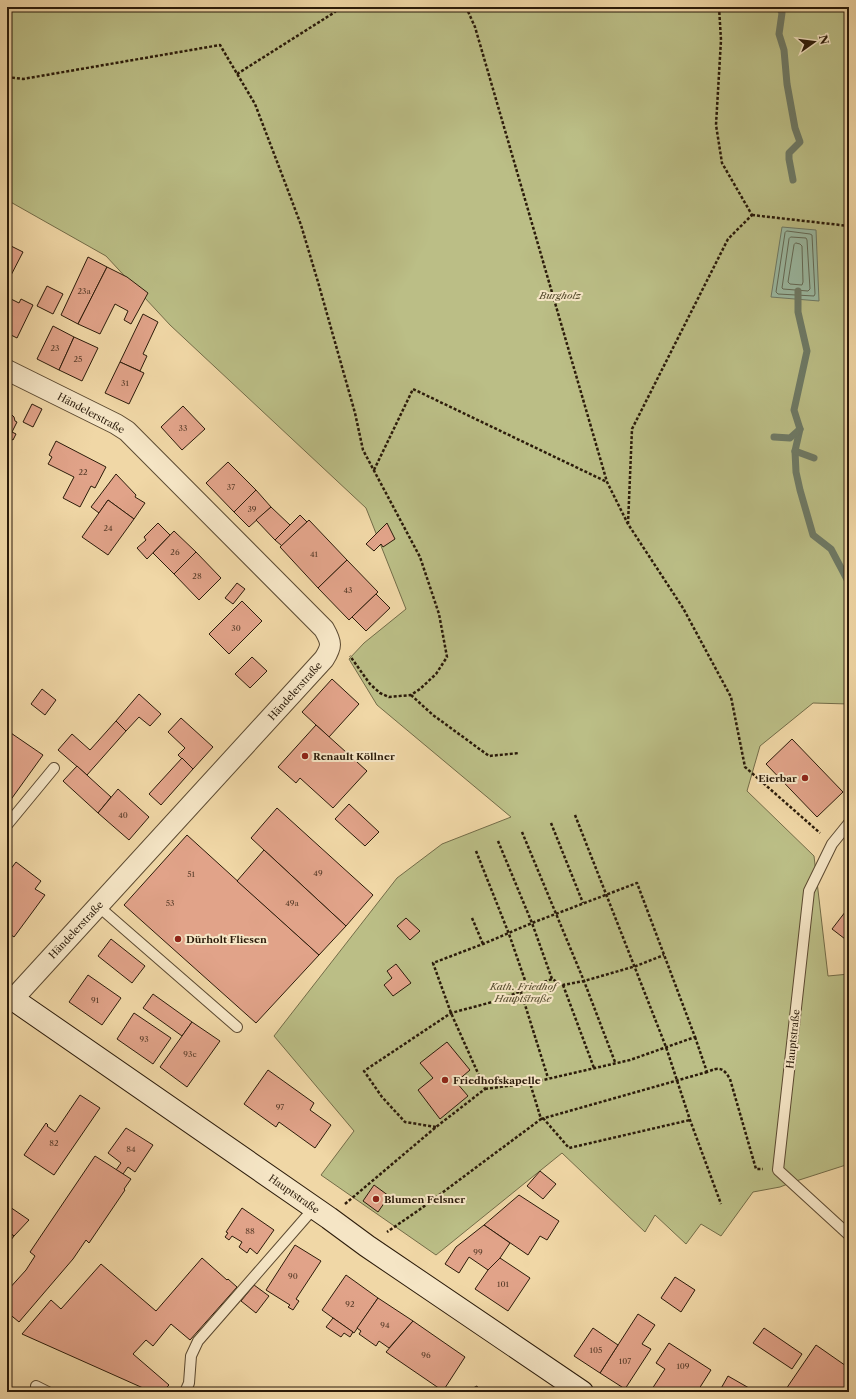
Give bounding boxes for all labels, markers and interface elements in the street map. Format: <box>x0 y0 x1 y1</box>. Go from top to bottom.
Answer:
north arrow <box>794 22 834 62</box>
text: N <box>816 33 832 46</box>
house number: 23a <box>77 286 91 296</box>
park label: Burgholz <box>538 289 581 302</box>
house number: 23 <box>50 343 60 353</box>
house number: 25 <box>74 354 82 364</box>
house number: 31 <box>121 378 130 388</box>
street label: Händelerstraße <box>55 390 127 436</box>
house number: 33 <box>179 423 187 433</box>
house number: 22 <box>78 467 88 477</box>
house number: 37 <box>227 482 235 492</box>
house number: 39 <box>247 504 257 514</box>
house number: 24 <box>103 523 113 533</box>
house number: 26 <box>170 547 180 557</box>
house number: 41 <box>310 549 319 559</box>
house number: 28 <box>192 571 202 581</box>
house number: 43 <box>343 585 353 595</box>
house number: 30 <box>231 623 241 633</box>
street label: Händelerstraße <box>265 659 325 723</box>
place label: Renault Köllner <box>313 750 395 763</box>
marker: Renault Köllner <box>300 751 310 761</box>
place label: Eierbar <box>758 772 797 785</box>
marker: Eierbar <box>800 773 810 783</box>
house number: 40 <box>118 810 128 820</box>
house number: 49 <box>313 868 323 878</box>
house number: 51 <box>187 869 195 879</box>
street label: Händelerstraße <box>46 898 106 962</box>
house number: 53 <box>166 898 174 908</box>
house number: 49a <box>285 898 300 908</box>
place label: Dürholt Fliesen <box>186 933 267 946</box>
marker: Dürholt Fliesen <box>173 934 183 944</box>
park label: Kath. Friedhof Hauptstraße <box>489 980 560 1005</box>
house number: 91 <box>91 995 100 1005</box>
street label: Hauptstraße <box>783 1008 803 1069</box>
house number: 93 <box>139 1034 149 1044</box>
house number: 93c <box>183 1049 197 1059</box>
place label: Friedhofskapelle <box>453 1074 541 1087</box>
marker: Friedhofskapelle <box>440 1075 450 1085</box>
house number: 97 <box>276 1102 284 1112</box>
house number: 82 <box>49 1138 59 1148</box>
house number: 84 <box>126 1144 136 1154</box>
street label: Hauptstraße <box>266 1172 322 1217</box>
place label: Blumen Felsner <box>384 1193 465 1206</box>
marker: Blumen Felsner <box>371 1194 381 1204</box>
house number: 88 <box>245 1226 255 1236</box>
house number: 99 <box>473 1247 483 1257</box>
house number: 90 <box>288 1271 298 1281</box>
house number: 101 <box>497 1279 510 1289</box>
house number: 92 <box>345 1299 355 1309</box>
house number: 94 <box>380 1320 390 1330</box>
house number: 105 <box>590 1345 602 1355</box>
house number: 96 <box>421 1350 431 1360</box>
house number: 107 <box>619 1356 631 1366</box>
house number: 109 <box>676 1361 690 1371</box>

